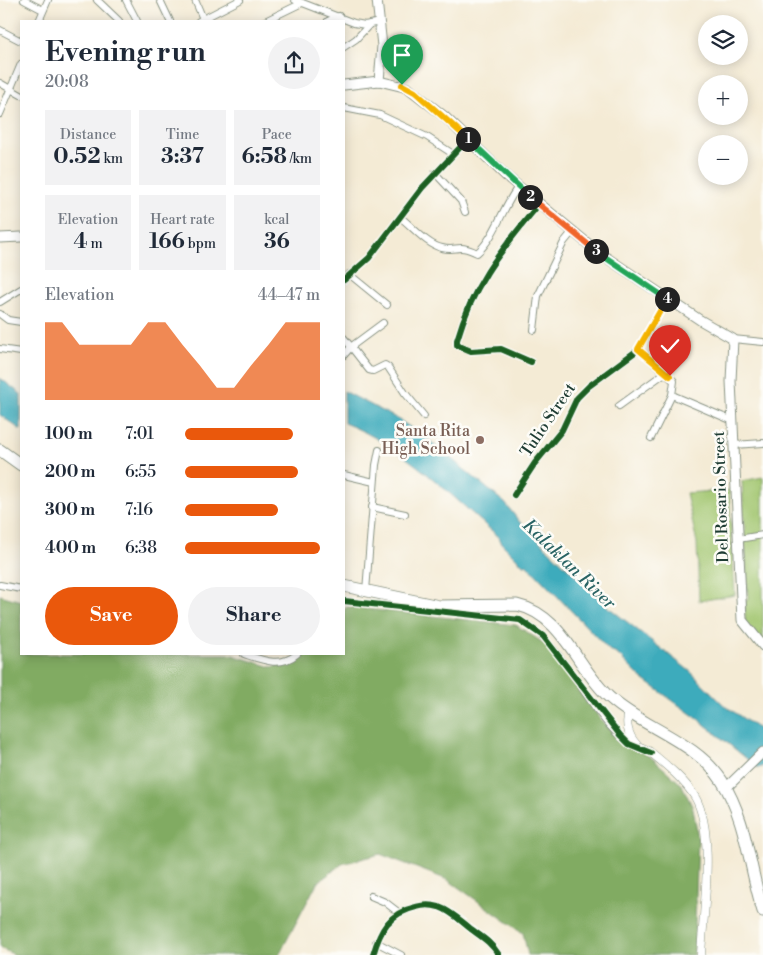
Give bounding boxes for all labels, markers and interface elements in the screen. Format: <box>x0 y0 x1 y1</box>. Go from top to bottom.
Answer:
map controls <box>698 15 748 185</box>
button: layers <box>698 15 748 65</box>
pin <box>381 34 423 85</box>
text: Evening run <box>45 35 206 70</box>
button: share <box>268 37 320 89</box>
icon: arrive <box>388 41 416 69</box>
text: 20:08 <box>45 72 89 92</box>
button: + <box>698 75 748 125</box>
text: Distance <box>60 126 116 144</box>
text: Time <box>166 126 199 144</box>
text: Pace <box>262 126 292 144</box>
pin: 1 <box>456 126 480 152</box>
text: 1 <box>465 130 472 148</box>
button: − <box>698 135 748 185</box>
text: 0.52 <box>53 144 101 170</box>
text: 3:37 <box>161 144 204 170</box>
text: 6:58 <box>242 144 287 170</box>
text: km <box>101 150 123 168</box>
text: /km <box>287 150 312 168</box>
pin: 2 <box>518 184 542 210</box>
text: 2 <box>526 188 535 206</box>
text: Elevation <box>58 211 118 229</box>
text: Heart rate <box>150 211 215 229</box>
text: kcal <box>264 211 290 229</box>
text: 4 <box>74 229 88 255</box>
text: 166 <box>149 229 185 255</box>
text: 36 <box>264 229 290 255</box>
text: m <box>88 235 103 253</box>
text: bpm <box>185 235 216 253</box>
pin: 3 <box>584 238 608 264</box>
text: 3 <box>592 242 601 260</box>
text: Elevation <box>45 285 114 305</box>
text: 44–47 m <box>258 285 320 305</box>
pin: 4 <box>654 286 680 312</box>
text: 4 <box>663 290 672 308</box>
pin <box>649 325 691 376</box>
icon: check <box>656 332 684 360</box>
street label: Tulio Street <box>516 379 580 461</box>
place label: Santa Rita High School <box>381 421 471 459</box>
text: 100 m <box>45 424 93 444</box>
text: 7:01 <box>125 424 154 444</box>
street label: Del Rosario Street <box>709 430 733 563</box>
marker: Santa Rita High School <box>474 434 486 446</box>
text: 200 m <box>45 462 95 482</box>
text: 6:55 <box>125 462 156 482</box>
text: 300 m <box>45 500 95 520</box>
text: 7:16 <box>125 500 153 520</box>
water label: Kalaklan River <box>517 514 621 615</box>
text: 400 m <box>45 538 96 558</box>
text: 6:38 <box>125 538 157 558</box>
button: Save <box>45 587 178 645</box>
button: Share <box>188 587 320 645</box>

